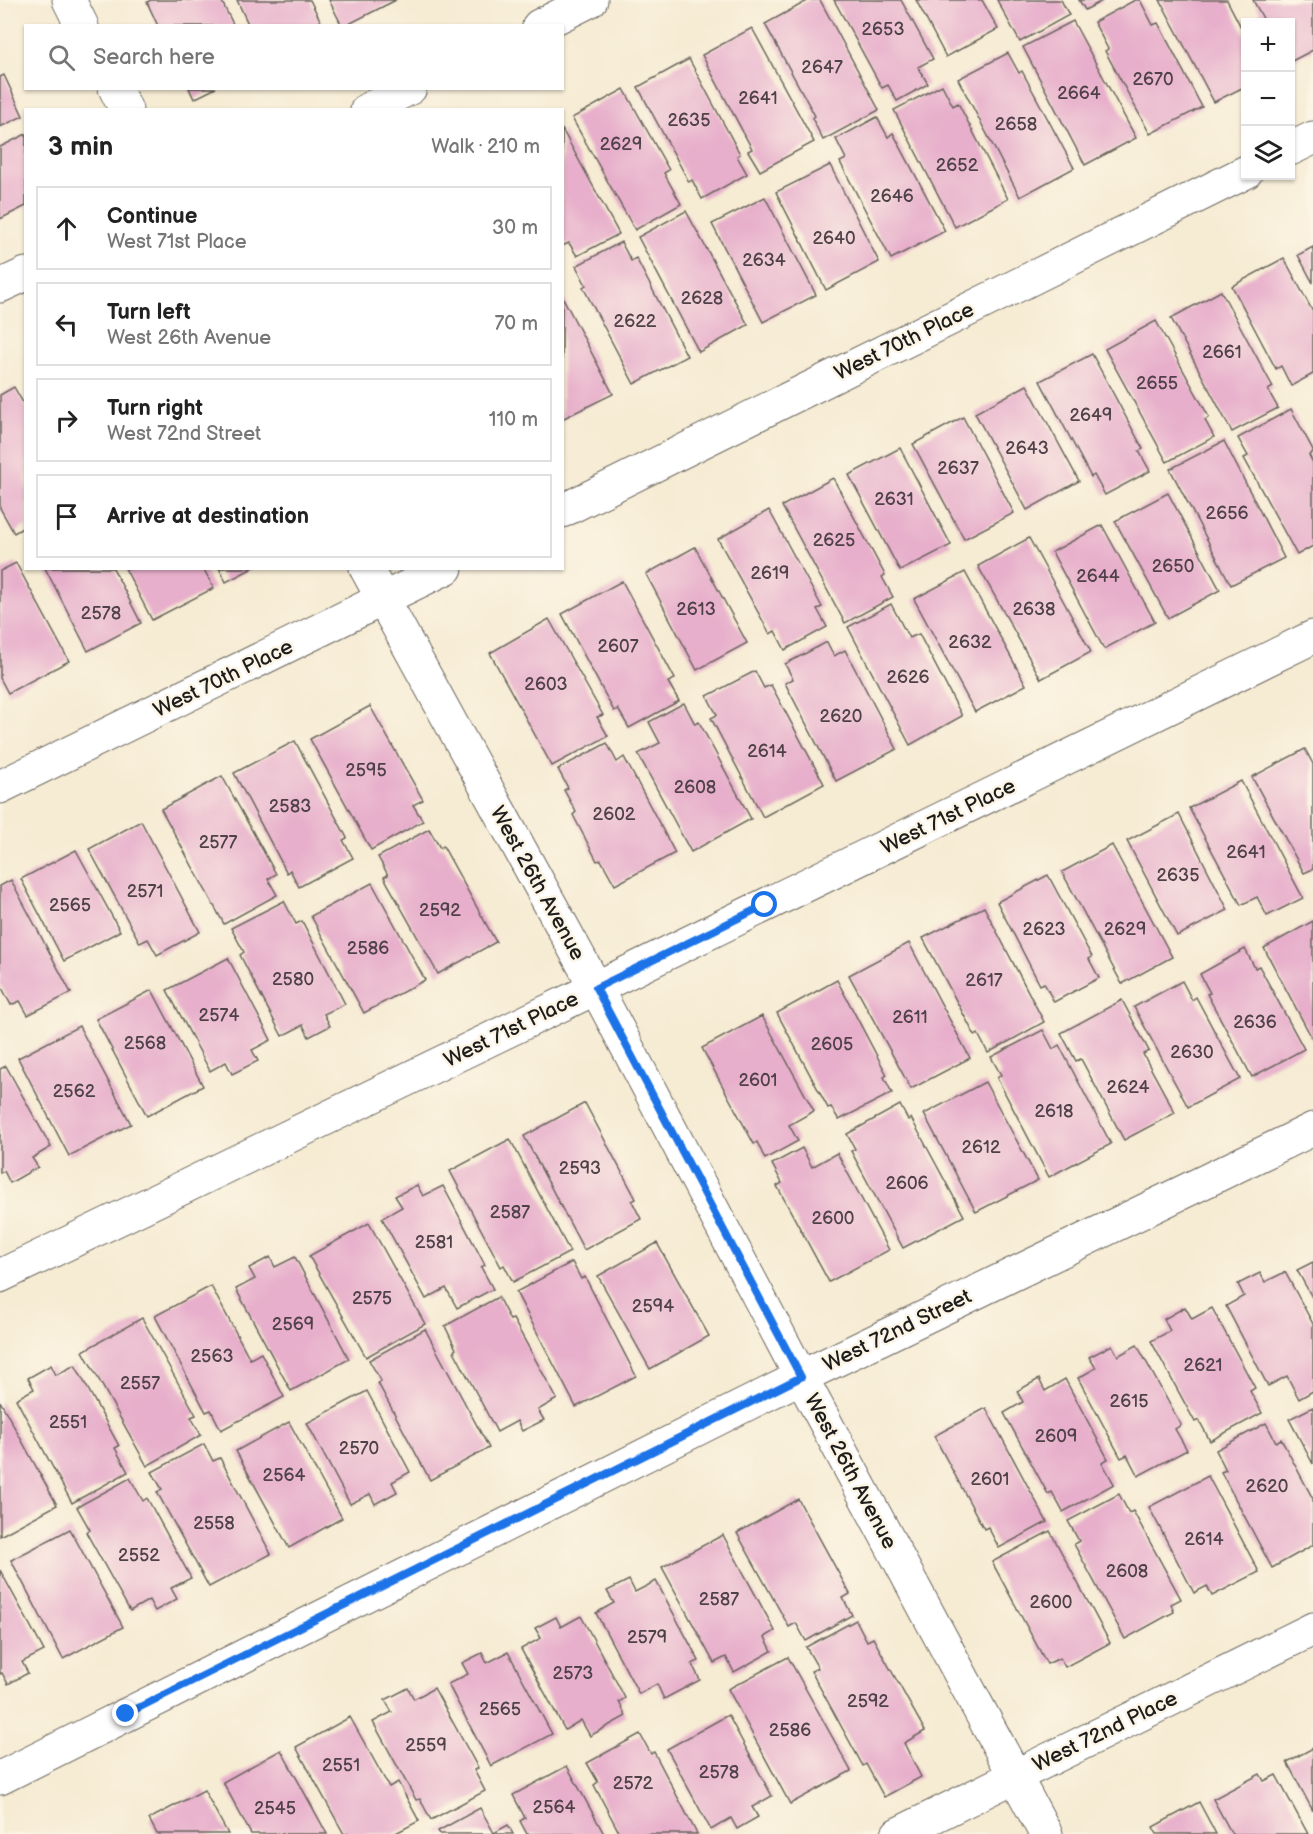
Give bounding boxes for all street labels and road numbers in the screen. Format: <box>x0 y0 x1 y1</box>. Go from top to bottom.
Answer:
street label: West 70th Place <box>830 297 978 386</box>
street label: West 70th Place <box>149 634 297 723</box>
street label: West 71st Place <box>877 773 1020 860</box>
street label: West 26th Avenue <box>485 802 590 965</box>
street label: West 71st Place <box>440 986 583 1073</box>
street label: West 72nd Street <box>819 1283 976 1377</box>
street label: West 26th Avenue <box>799 1389 902 1553</box>
street label: West 72nd Place <box>1029 1686 1182 1777</box>

